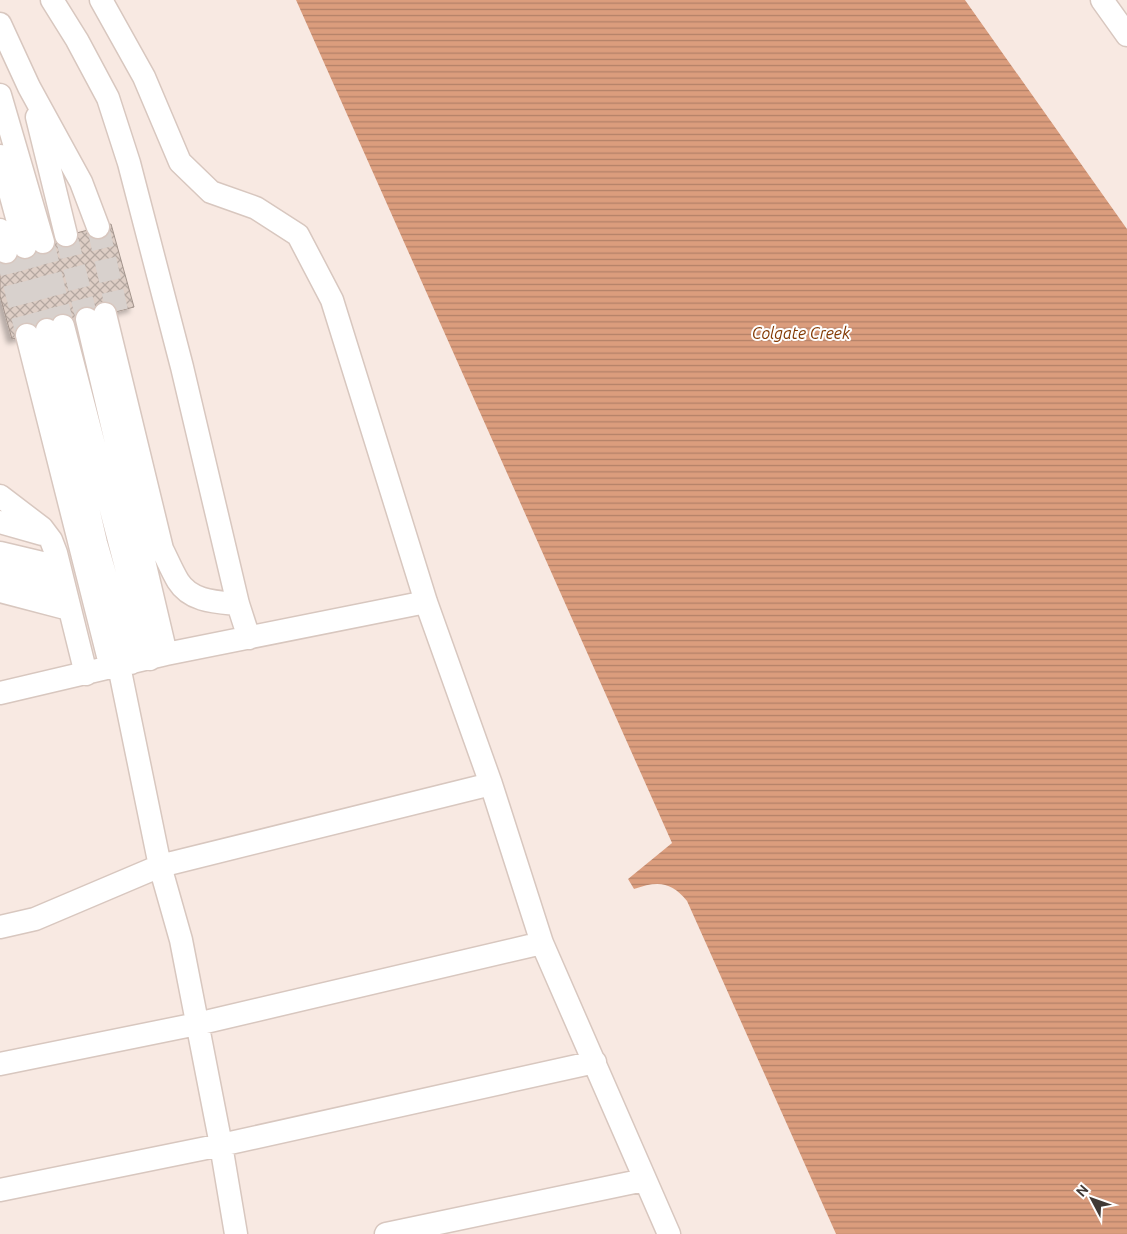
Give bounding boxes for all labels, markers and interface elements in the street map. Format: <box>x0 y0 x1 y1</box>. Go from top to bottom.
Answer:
water label: Colgate Creek <box>752 324 851 342</box>
north arrow <box>1067 1174 1117 1224</box>
text: N <box>1073 1181 1092 1200</box>

